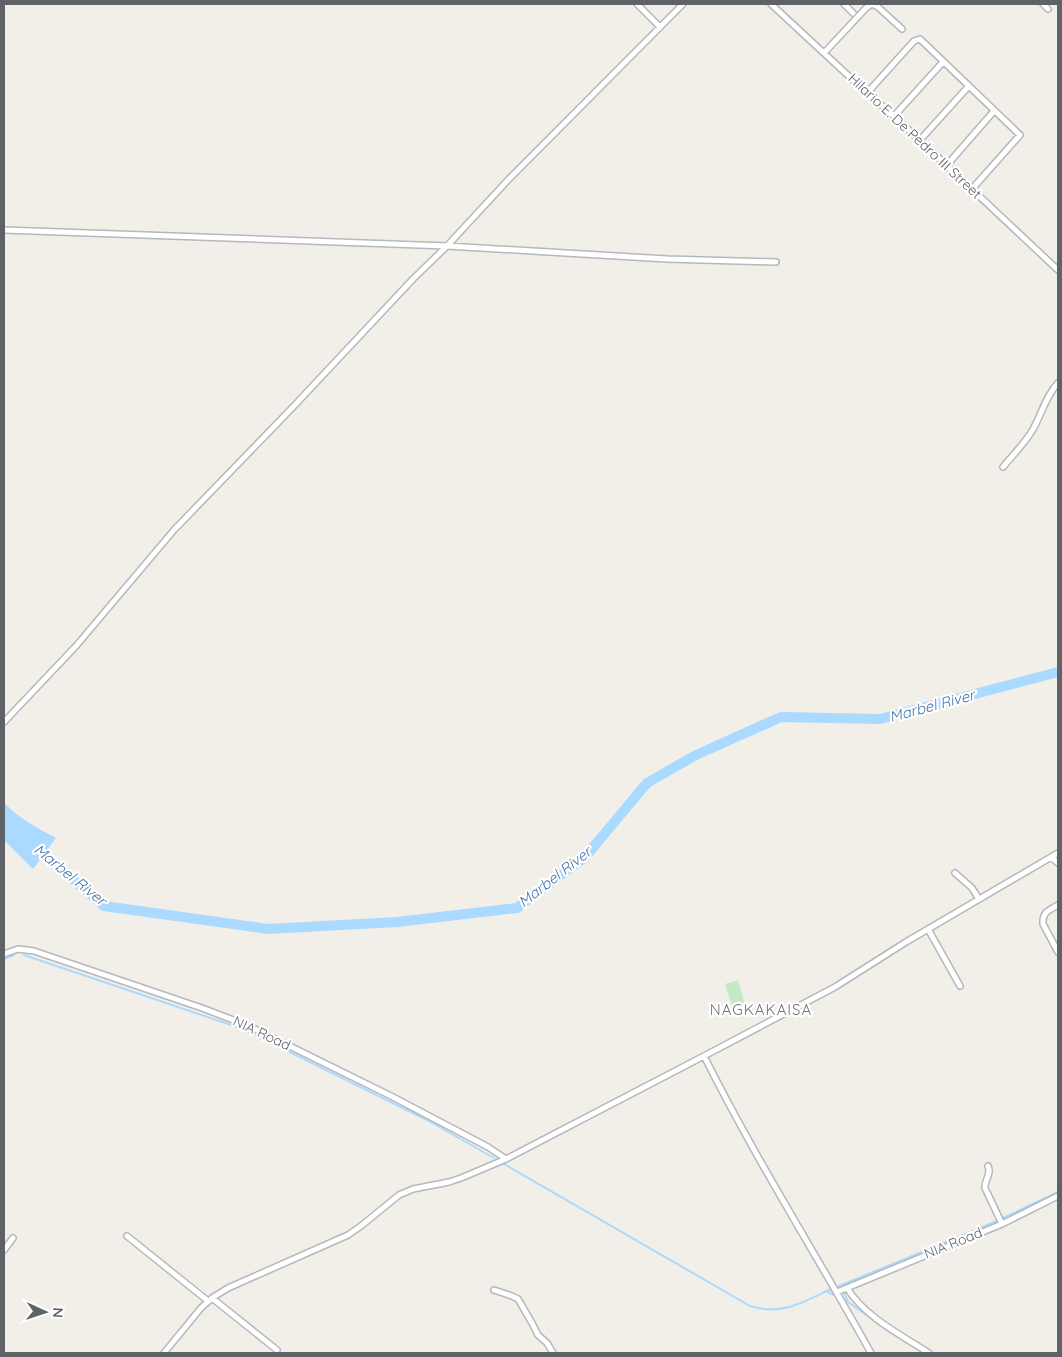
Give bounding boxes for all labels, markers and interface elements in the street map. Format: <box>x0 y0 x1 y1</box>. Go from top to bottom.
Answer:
street label: Hilario E. De Pedro III Street <box>844 69 986 203</box>
water label: Marbel River <box>887 684 979 726</box>
water label: Marbel River <box>30 840 112 911</box>
water label: Marbel River <box>514 841 597 911</box>
district label: NAGKAKAISA <box>710 1000 812 1019</box>
street label: NIA Road <box>230 1012 294 1054</box>
street label: NIA Road <box>921 1223 985 1263</box>
north arrow <box>20 1287 70 1337</box>
text: N <box>49 1307 67 1318</box>

